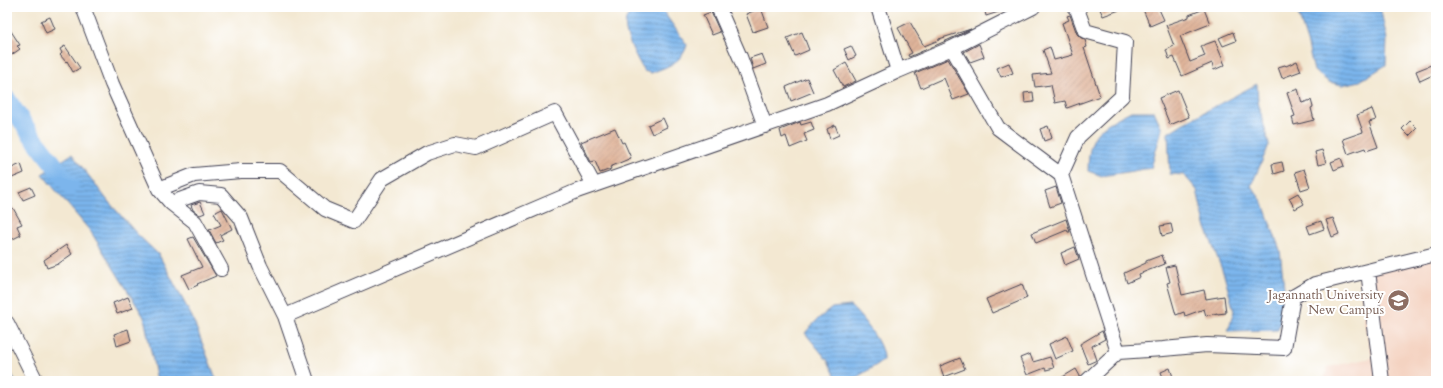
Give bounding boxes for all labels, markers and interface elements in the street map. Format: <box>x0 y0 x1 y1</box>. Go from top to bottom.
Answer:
place label: Jagannath University New Campus <box>1266 286 1384 319</box>
school or university icon: Jagannath University New Campus <box>1386 288 1412 314</box>

